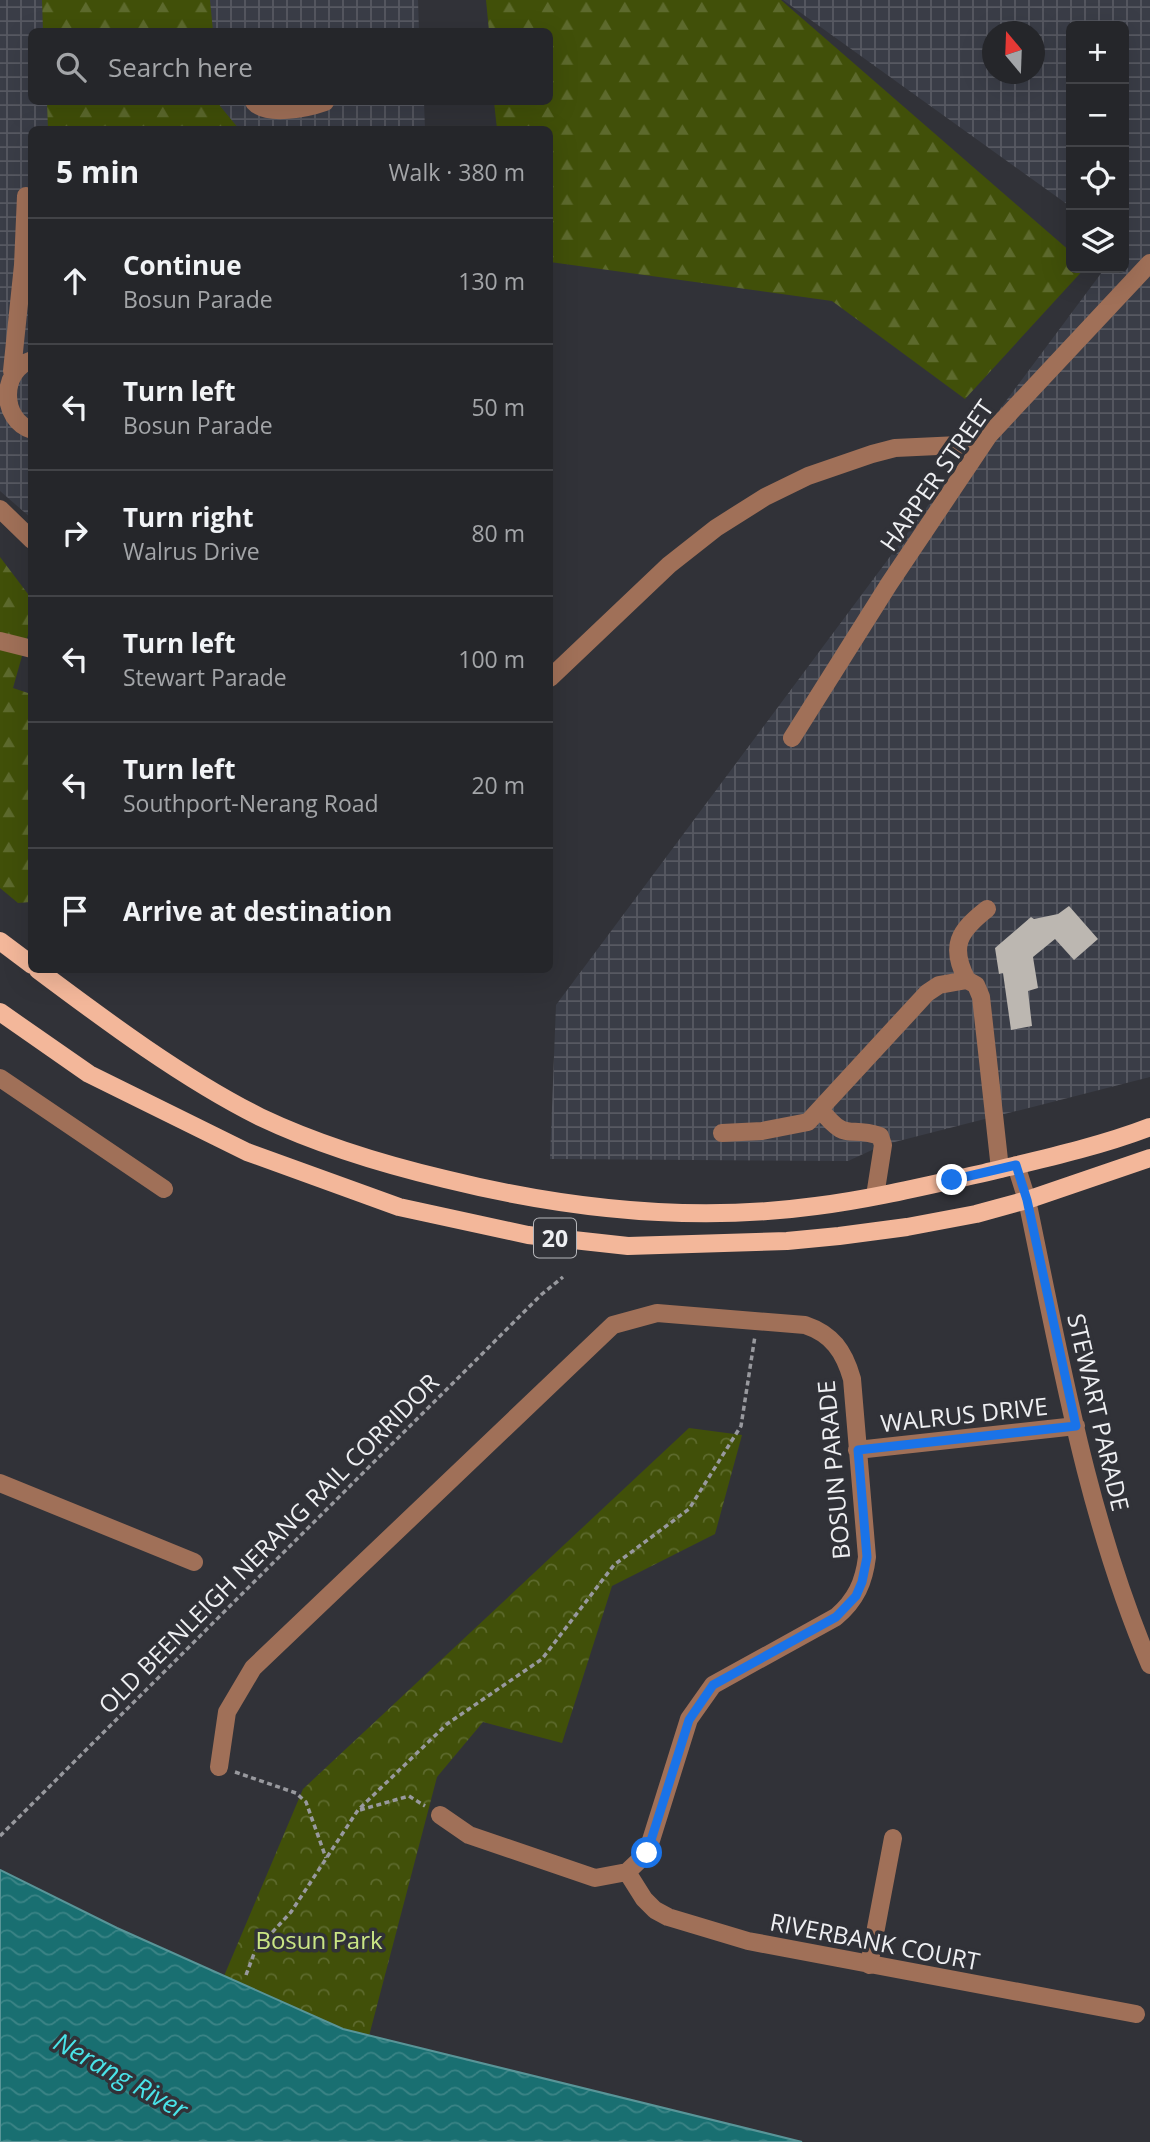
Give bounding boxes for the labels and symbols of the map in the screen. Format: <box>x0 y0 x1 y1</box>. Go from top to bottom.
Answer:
north arrow <box>982 21 1045 84</box>
street label: HARPER STREET <box>872 393 1000 557</box>
route end <box>936 1164 967 1195</box>
road number: 20 <box>534 1218 576 1258</box>
street label: STEWART PARADE <box>1060 1310 1138 1514</box>
street label: OLD BEENLEIGH NERANG RAIL CORRIDOR <box>91 1366 445 1720</box>
street label: BOSUN PARADE <box>809 1379 857 1561</box>
street label: WALRUS DRIVE <box>879 1389 1049 1439</box>
route start <box>631 1837 662 1868</box>
street label: RIVERBANK COURT <box>767 1904 983 1978</box>
park label: Bosun Park <box>255 1923 383 1956</box>
water label: Nerang River <box>48 2023 196 2127</box>

